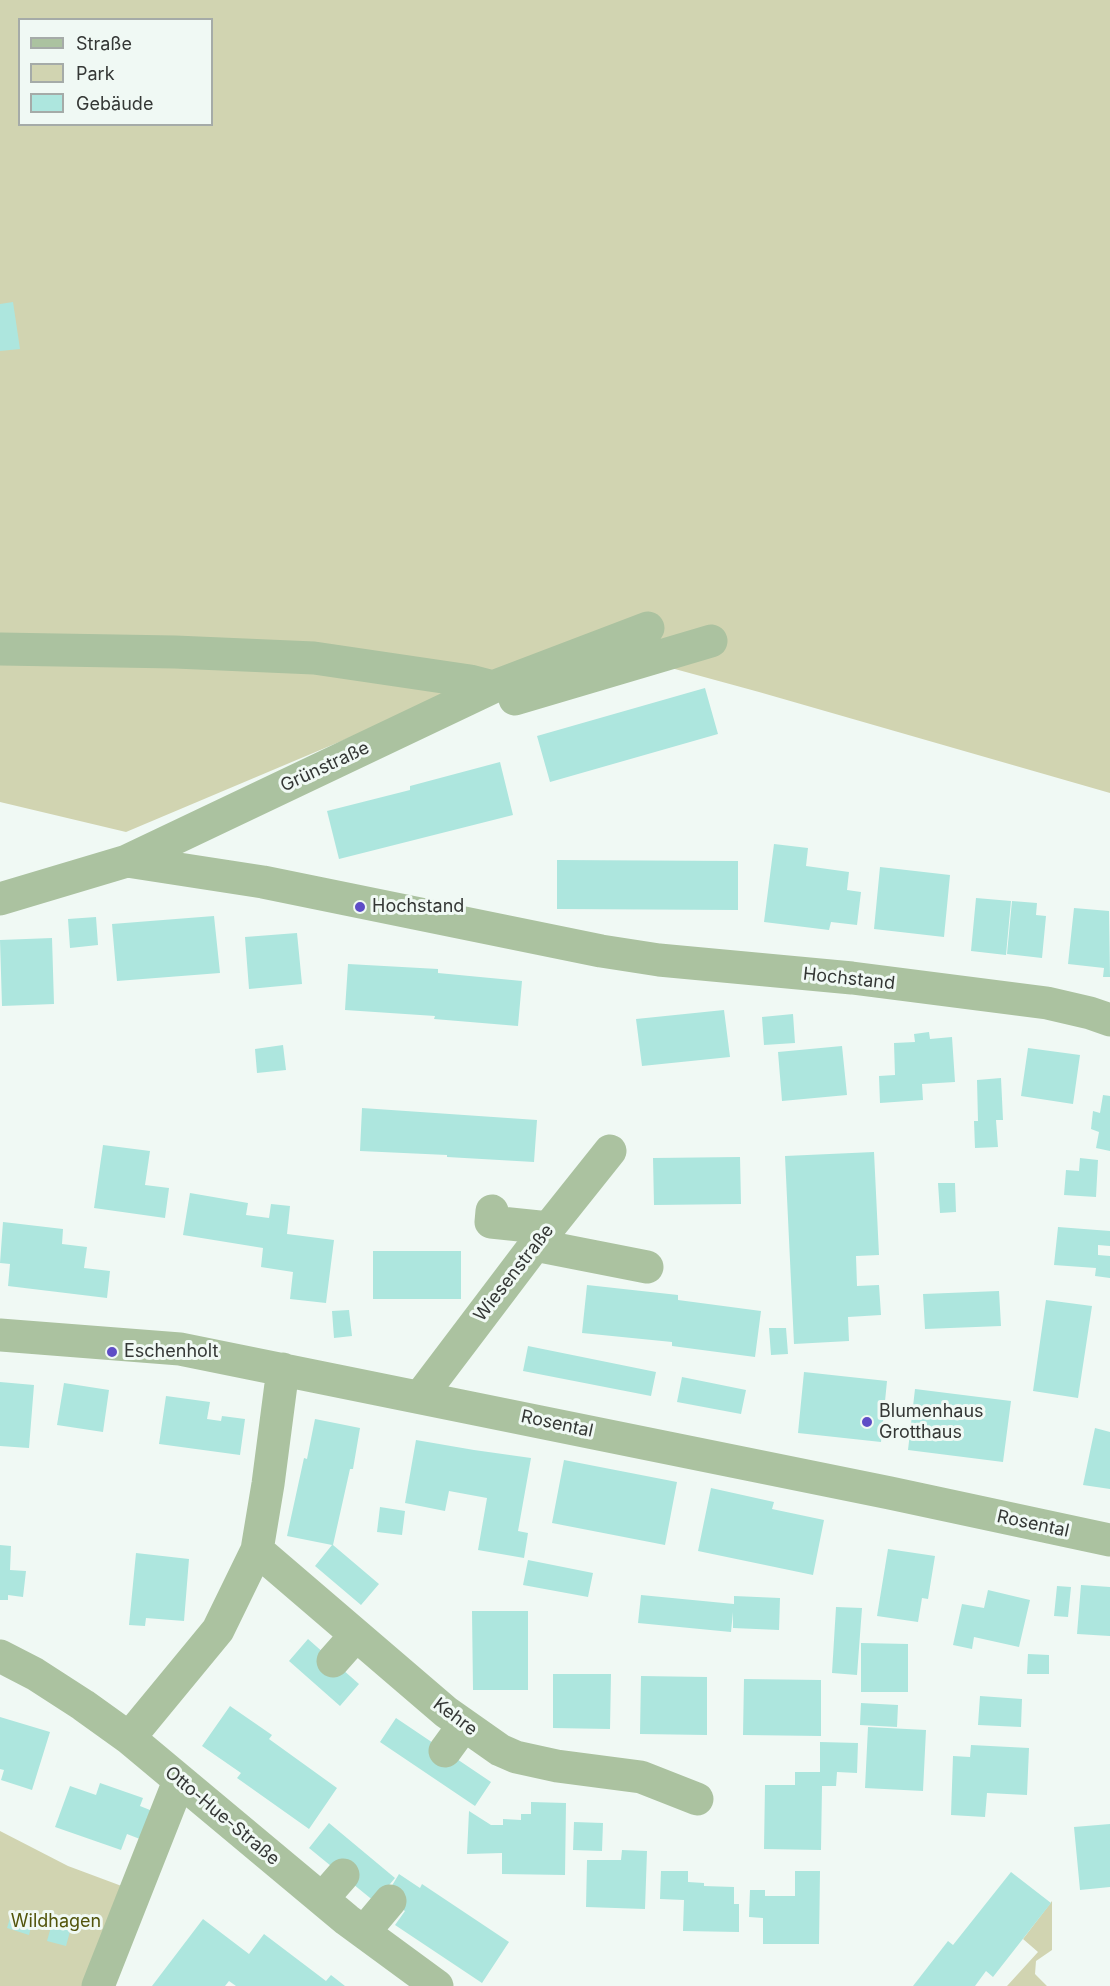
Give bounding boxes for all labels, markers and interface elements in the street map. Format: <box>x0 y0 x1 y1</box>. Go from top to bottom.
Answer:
legend <box>18 18 213 126</box>
text: Straße <box>76 33 132 54</box>
text: Park <box>76 63 115 84</box>
text: Gebäude <box>76 93 153 114</box>
street label: Grünstraße <box>277 737 373 797</box>
place label: Hochstand <box>372 896 464 918</box>
marker: Hochstand <box>353 900 367 914</box>
street label: Hochstand <box>802 963 896 995</box>
street label: Wiesenstraße <box>469 1220 559 1326</box>
place label: Eschenholt <box>124 1341 218 1363</box>
marker: Eschenholt <box>105 1345 119 1359</box>
place label: Blumenhaus Grotthaus <box>879 1401 984 1444</box>
street label: Rosental <box>519 1406 595 1442</box>
marker: Blumenhaus Grotthaus <box>860 1415 874 1429</box>
street label: Rosental <box>995 1506 1071 1542</box>
street label: Kehre <box>429 1693 481 1741</box>
street label: Otto-Hue-Straße <box>160 1762 284 1870</box>
park label: Wildhagen <box>11 1911 101 1933</box>

